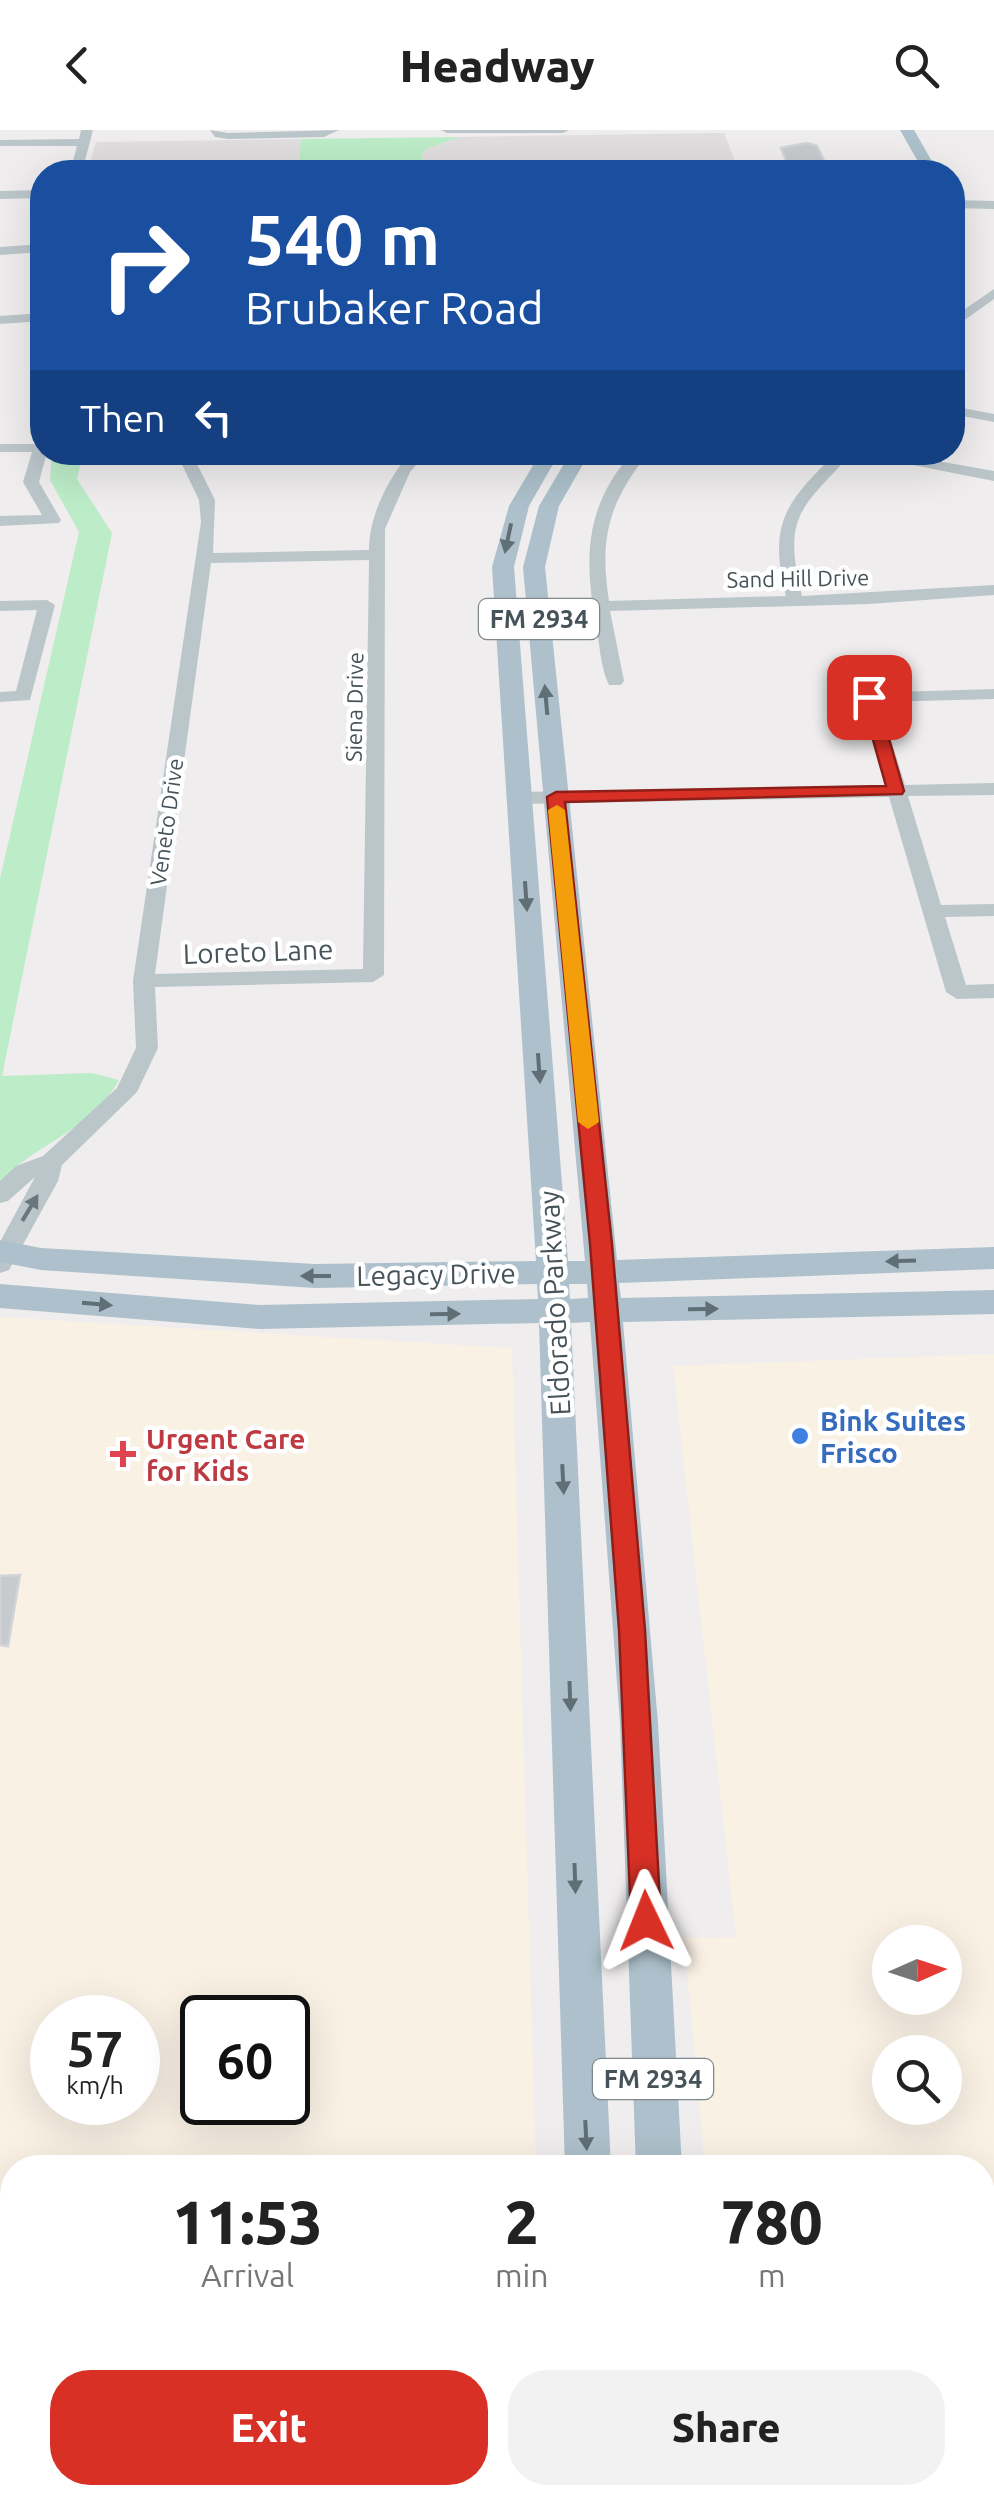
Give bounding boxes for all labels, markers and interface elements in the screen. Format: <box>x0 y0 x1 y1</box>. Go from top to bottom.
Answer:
icon: back <box>50 38 105 93</box>
icon: search <box>889 38 944 93</box>
text: Headway <box>399 40 595 91</box>
icon: right <box>80 200 210 330</box>
text: 540 m <box>245 200 440 278</box>
text: Brubaker Road <box>245 282 544 333</box>
icon: left <box>186 390 241 445</box>
text: Then <box>80 397 166 439</box>
one-way arrow <box>500 523 515 554</box>
street label: Sand Hill Drive <box>726 564 870 592</box>
road number: FM 2934 <box>479 599 599 639</box>
street label: Siena Drive <box>341 652 367 762</box>
pin <box>827 655 912 740</box>
icon: arrive <box>842 670 897 725</box>
one-way arrow <box>538 684 554 716</box>
street label: Veneto Drive <box>145 757 187 887</box>
one-way arrow <box>518 880 534 912</box>
street label: Loreto Lane <box>182 933 334 969</box>
one-way arrow <box>531 1053 547 1085</box>
street label: Eldorado Parkway <box>533 1190 575 1416</box>
one-way arrow <box>21 1194 38 1222</box>
one-way arrow <box>885 1253 917 1269</box>
street label: Legacy Drive <box>356 1257 516 1291</box>
one-way arrow <box>299 1268 331 1284</box>
one-way arrow <box>82 1297 114 1313</box>
one-way arrow <box>688 1301 720 1317</box>
one-way arrow <box>429 1306 461 1322</box>
place label: Bink Suites Frisco <box>820 1405 966 1468</box>
place label: Urgent Care for Kids <box>146 1423 305 1486</box>
marker: Bink Suites Frisco <box>789 1425 811 1447</box>
marker: Urgent Care for Kids <box>110 1441 136 1467</box>
one-way arrow <box>555 1464 571 1496</box>
one-way arrow <box>562 1681 578 1713</box>
one-way arrow <box>568 1862 584 1894</box>
position arrow <box>594 1869 698 1973</box>
north arrow <box>872 1925 962 2015</box>
map controls <box>872 1925 962 2125</box>
speed limit sign: 60 <box>180 1995 310 2125</box>
text: 57 <box>67 2020 123 2076</box>
button: search <box>872 2035 962 2125</box>
road number: FM 2934 <box>593 2059 713 2099</box>
text: km/h <box>66 2071 124 2099</box>
one-way arrow <box>578 2119 594 2151</box>
text: 11:53 <box>172 2188 323 2255</box>
text: 2 <box>505 2188 539 2255</box>
text: 780 <box>721 2188 823 2255</box>
text: Arrival <box>201 2257 294 2293</box>
text: min <box>495 2257 549 2293</box>
text: m <box>758 2257 786 2293</box>
button: Exit <box>50 2370 488 2485</box>
button: Share <box>508 2370 945 2485</box>

